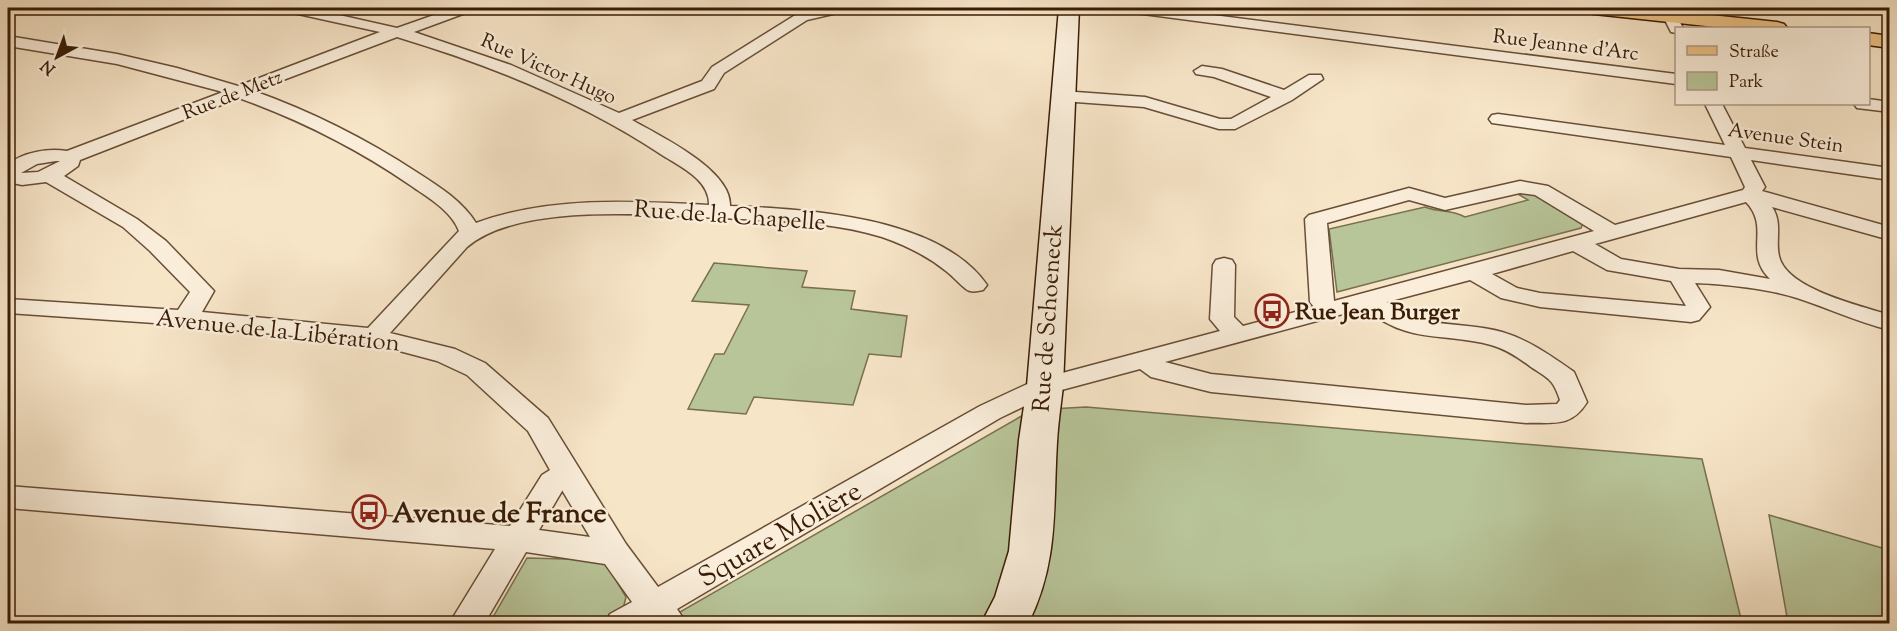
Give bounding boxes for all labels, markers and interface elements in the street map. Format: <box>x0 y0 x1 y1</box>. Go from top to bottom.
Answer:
street label: Rue Jeanne d'Arc <box>1491 23 1640 70</box>
north arrow <box>27 27 87 87</box>
street label: Rue Victor Hugo <box>475 27 621 113</box>
legend <box>1675 27 1870 105</box>
text: Straße <box>1729 40 1779 66</box>
text: N <box>36 53 61 79</box>
street label: Rue de Metz <box>179 64 287 129</box>
text: Park <box>1729 70 1764 96</box>
street label: Avenue Stein <box>1726 117 1846 162</box>
street label: Rue de la Chapelle <box>633 193 827 241</box>
street label: Rue de Schoeneck <box>1025 223 1073 413</box>
bus stop icon: Rue Jean Burger <box>1254 293 1290 329</box>
place label: Rue Jean Burger <box>1295 296 1461 330</box>
street label: Avenue de la Libération <box>154 302 401 362</box>
street label: Square Molière <box>691 473 870 599</box>
bus stop icon: Avenue de France <box>351 494 387 530</box>
place label: Avenue de France <box>392 495 607 535</box>

